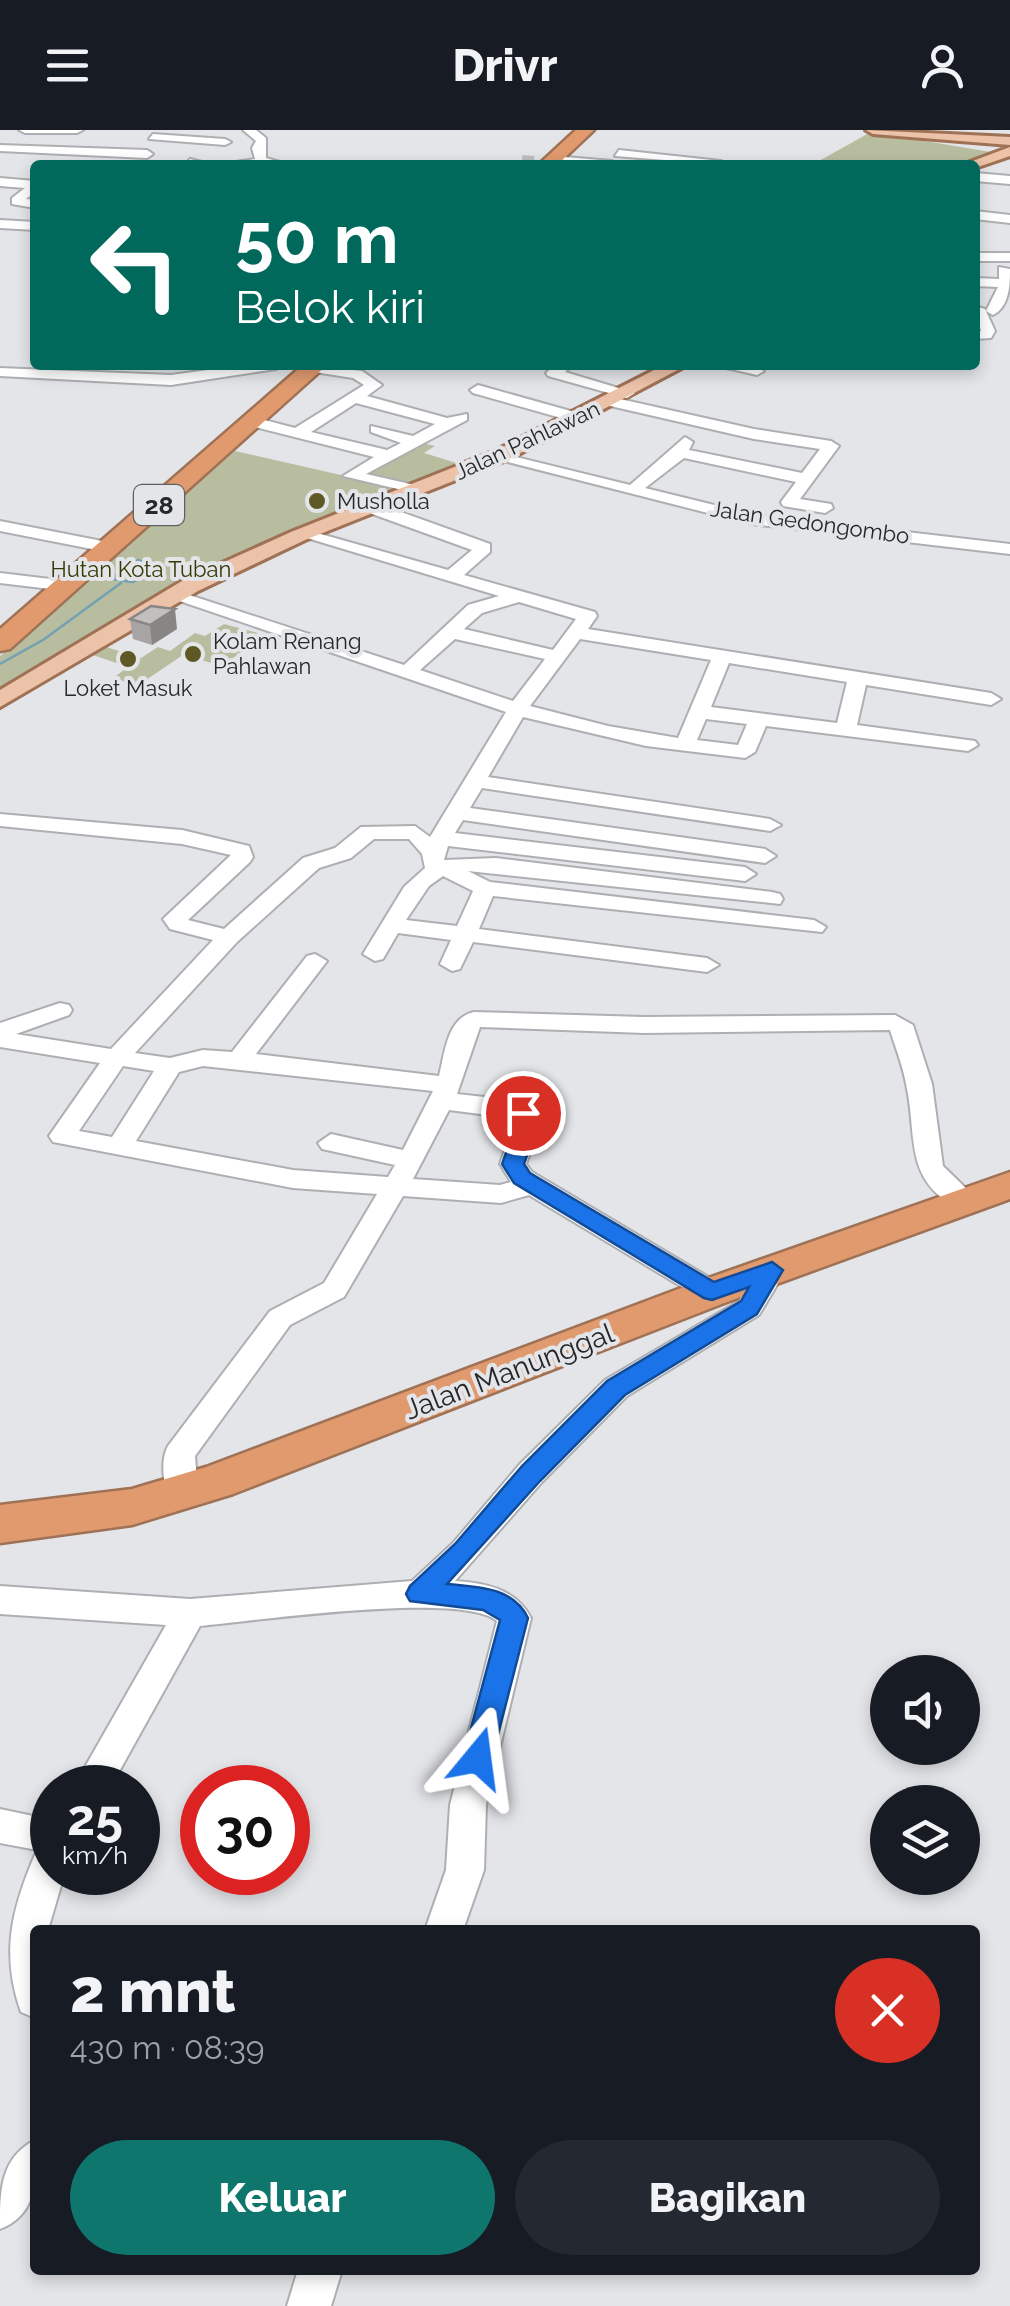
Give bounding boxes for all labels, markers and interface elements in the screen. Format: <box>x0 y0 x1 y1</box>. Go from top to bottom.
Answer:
icon: menu <box>40 38 95 93</box>
icon: person <box>915 38 970 93</box>
text: Drivr <box>452 39 558 92</box>
text: 50 m <box>235 197 399 279</box>
icon: left <box>70 200 200 330</box>
text: Belok kiri <box>235 281 425 334</box>
street label: Jalan Pahlawan <box>450 395 604 485</box>
road number: 28 <box>134 485 184 525</box>
place label: Musholla <box>337 488 430 514</box>
marker: Musholla <box>306 490 328 512</box>
street label: Jalan Gedongombo <box>709 495 911 549</box>
park label: Hutan Kota Tuban <box>51 556 231 582</box>
place label: Kolam Renang Pahlawan <box>213 628 362 679</box>
marker: Kolam Renang Pahlawan <box>182 643 204 665</box>
marker: Loket Masuk <box>117 648 139 670</box>
place label: Loket Masuk <box>63 675 193 701</box>
pin <box>481 1071 566 1156</box>
icon: arrive <box>496 1086 551 1141</box>
street label: Jalan Manunggal <box>400 1316 619 1427</box>
map controls <box>870 1655 980 1895</box>
button: sound <box>870 1655 980 1765</box>
position arrow <box>426 1706 530 1810</box>
speed limit sign: 30 <box>180 1765 310 1895</box>
button: layers <box>870 1785 980 1895</box>
text: 25 <box>67 1788 123 1847</box>
text: km/h <box>62 1840 128 1870</box>
text: 2 mnt <box>70 1956 236 2026</box>
button: close <box>835 1958 940 2063</box>
text: 430 m · 08:39 <box>70 2029 265 2066</box>
button: Keluar <box>70 2140 495 2255</box>
button: Bagikan <box>515 2140 940 2255</box>

